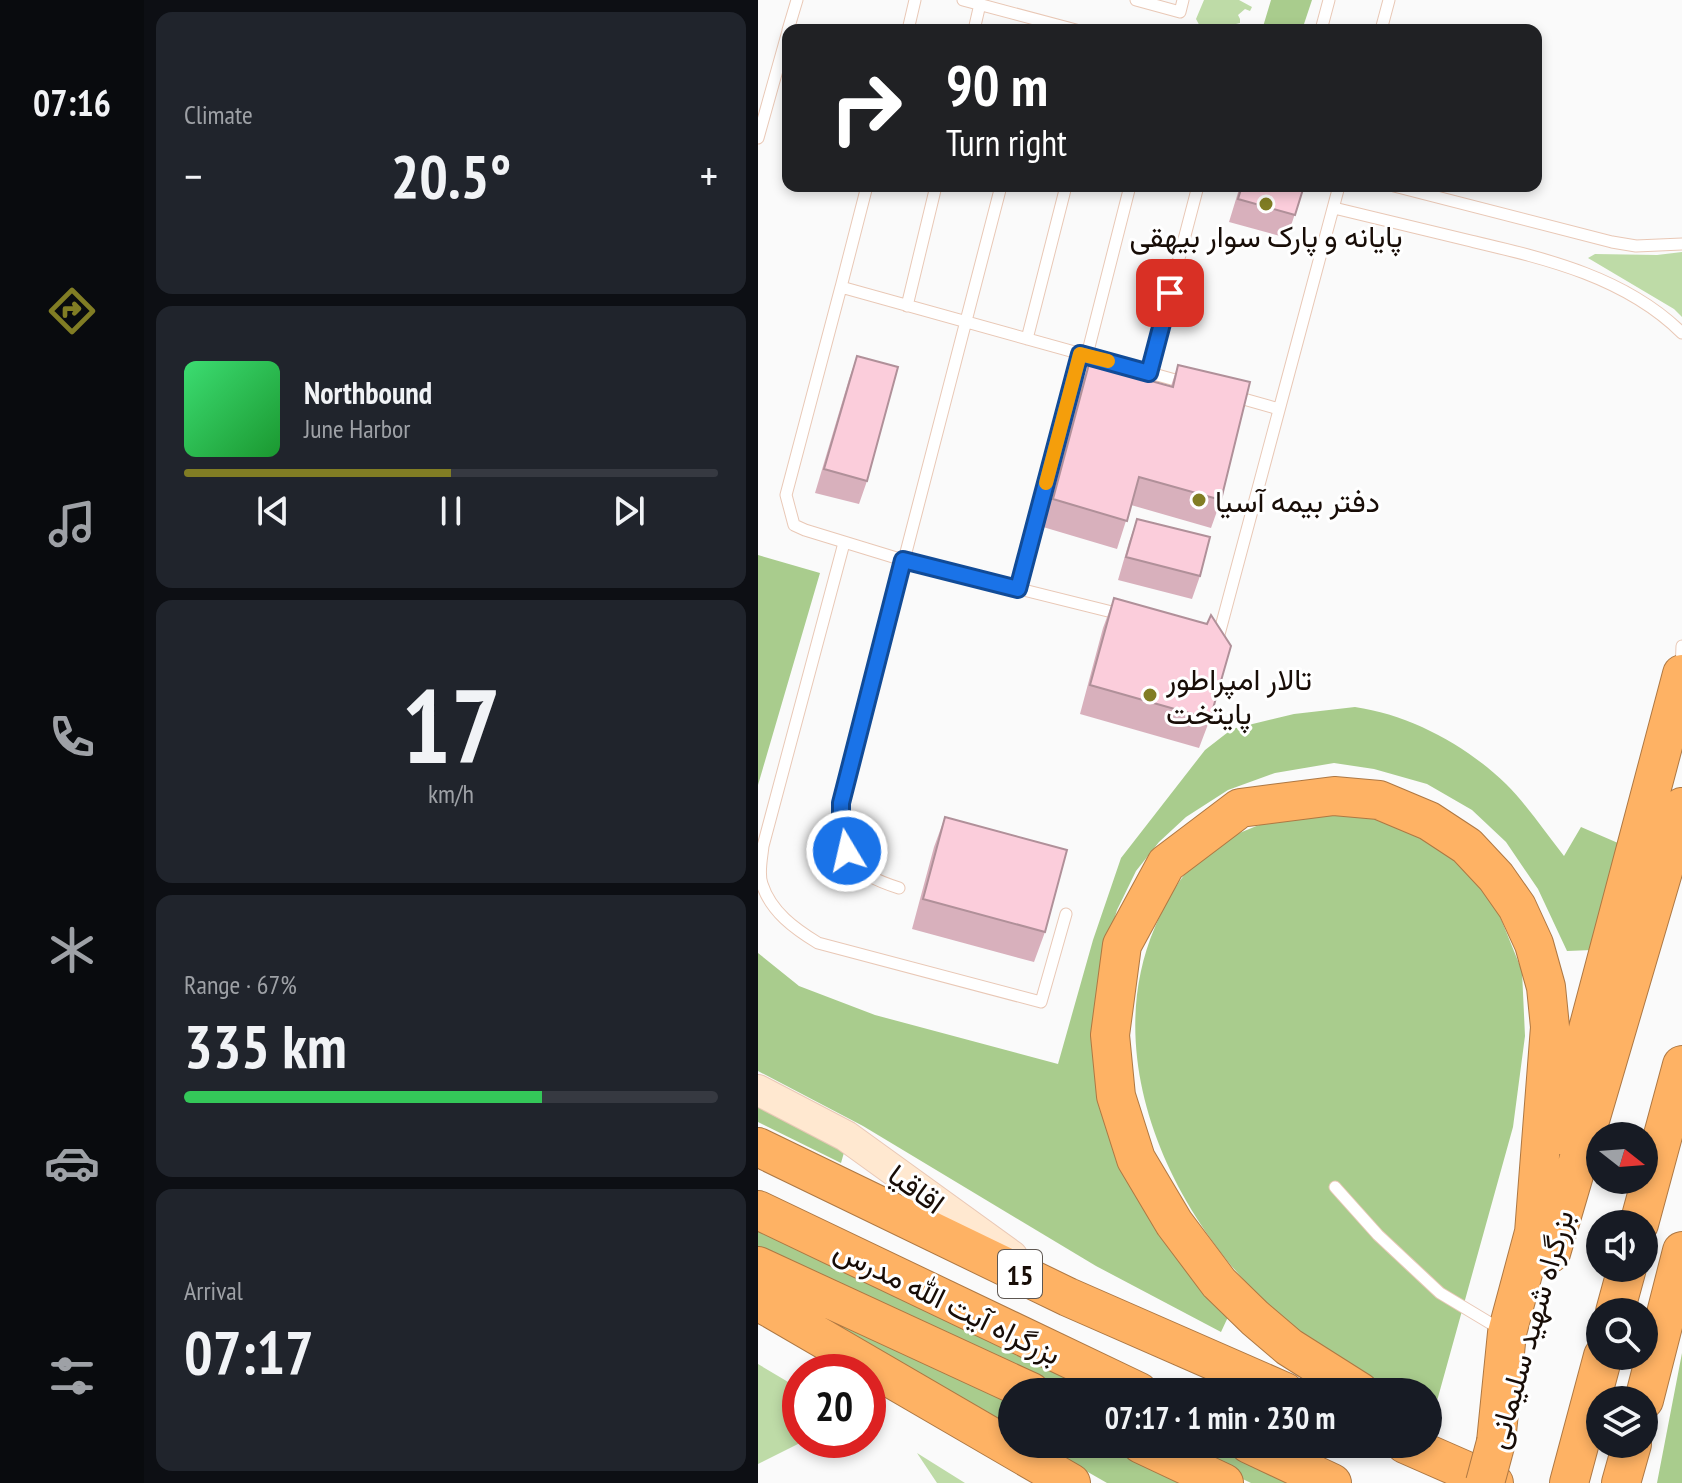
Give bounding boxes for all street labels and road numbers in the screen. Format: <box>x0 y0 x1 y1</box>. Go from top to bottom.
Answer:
street label: اقاقیا <box>881 1154 953 1222</box>
street label: بزرگراه شهید سلیمانی <box>1476 1205 1582 1453</box>
street label: بزرگراه آیت الله مدرس <box>828 1229 1068 1373</box>
road number: 15 <box>998 1250 1042 1298</box>

